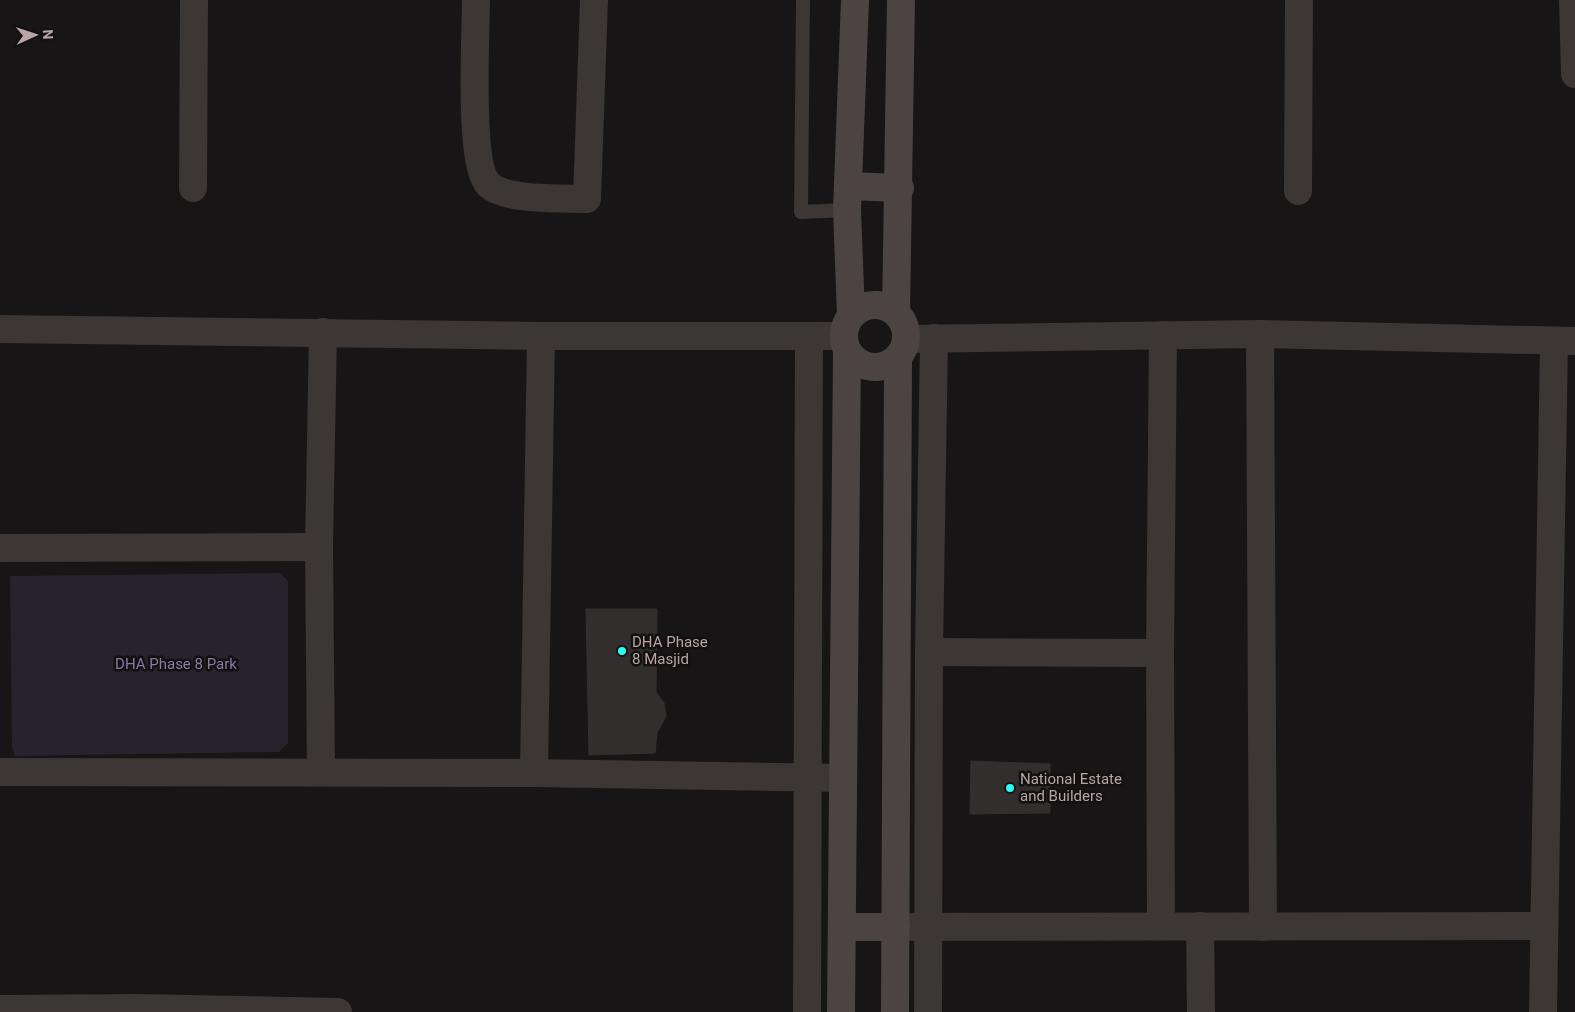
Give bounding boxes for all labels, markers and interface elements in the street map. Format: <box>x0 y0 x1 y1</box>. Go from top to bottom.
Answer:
north arrow <box>10 10 60 60</box>
text: N <box>40 29 56 40</box>
place label: DHA Phase 8 Masjid <box>632 633 708 668</box>
marker: DHA Phase 8 Masjid <box>616 645 628 657</box>
park label: DHA Phase 8 Park <box>115 655 237 673</box>
place label: National Estate and Builders <box>1020 770 1122 805</box>
marker: National Estate and Builders <box>1004 782 1016 794</box>

